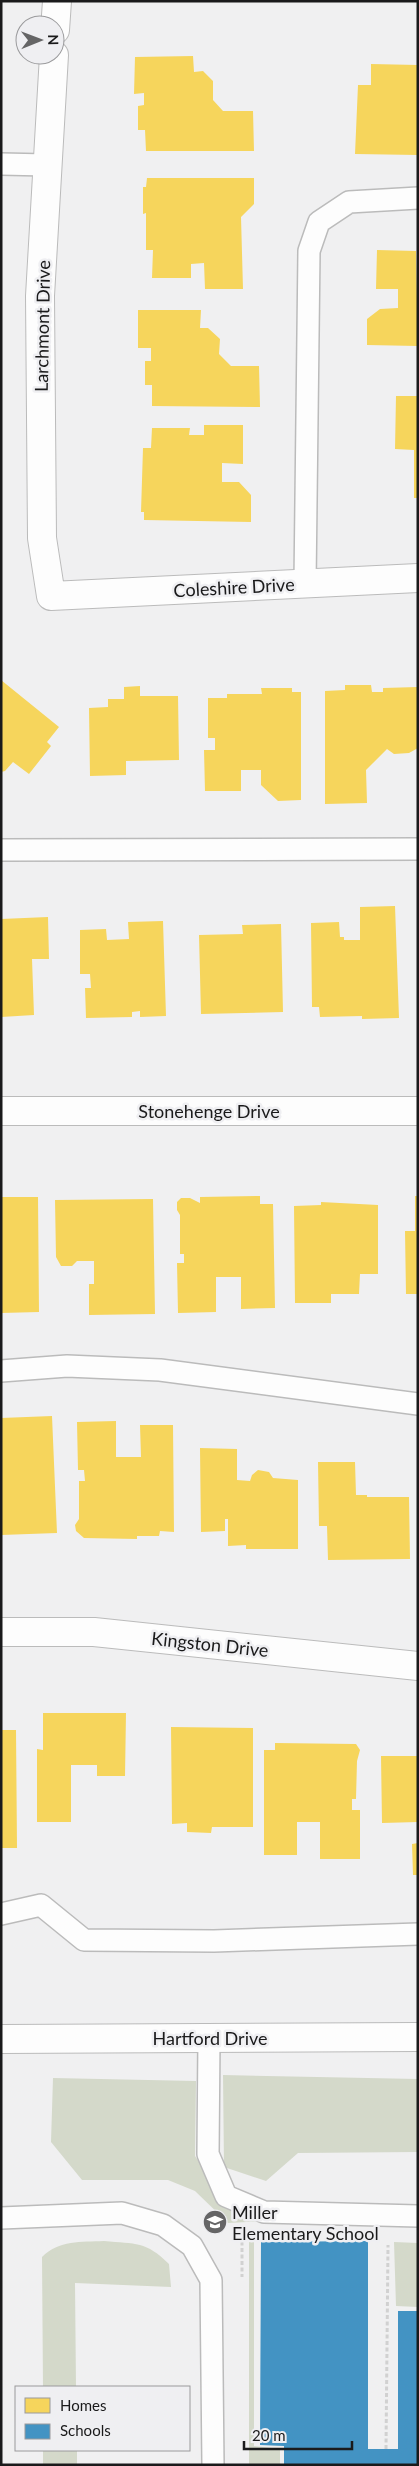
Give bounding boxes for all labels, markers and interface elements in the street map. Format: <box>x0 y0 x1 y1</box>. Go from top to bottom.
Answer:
north arrow <box>15 15 65 65</box>
text: N <box>45 34 62 45</box>
street label: Larchmont Drive <box>30 260 54 392</box>
street label: Coleshire Drive <box>173 573 295 601</box>
street label: Stonehenge Drive <box>138 1100 280 1122</box>
street label: Kingston Drive <box>150 1627 270 1661</box>
street label: Hartford Drive <box>152 2027 268 2049</box>
place label: Miller Elementary School <box>232 2201 379 2244</box>
school or university icon: Miller Elementary School <box>202 2209 228 2235</box>
legend <box>15 2386 190 2451</box>
text: Homes <box>60 2396 106 2414</box>
scale bar <box>244 2418 352 2450</box>
text: Schools <box>60 2421 111 2439</box>
text: 20 m <box>252 2426 286 2444</box>

